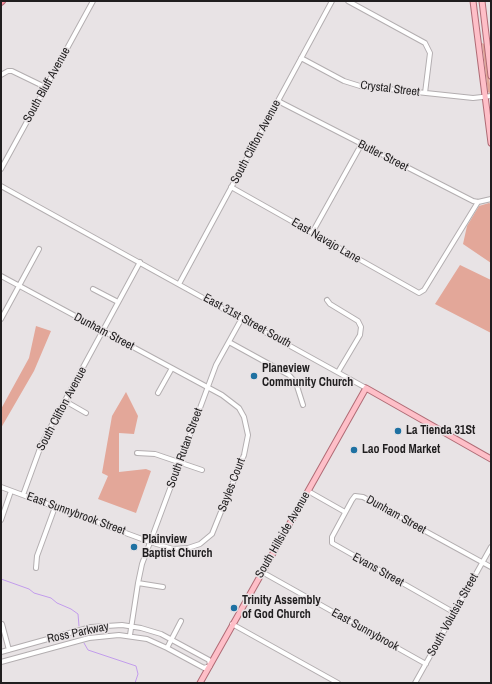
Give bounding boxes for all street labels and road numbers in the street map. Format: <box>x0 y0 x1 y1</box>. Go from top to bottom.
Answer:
street label: South Bluff Avenue <box>20 45 74 125</box>
street label: Crystal Street <box>360 78 420 100</box>
street label: South Clifton Avenue <box>228 98 284 186</box>
street label: Butler Street <box>355 137 411 175</box>
street label: East Navajo Lane <box>289 215 363 267</box>
street label: East 31st Street South <box>200 291 294 351</box>
street label: Dunham Street <box>71 310 137 354</box>
street label: South Clifton Avenue <box>34 365 90 453</box>
street label: South Rutan Street <box>164 406 206 490</box>
street label: Sayles Court <box>215 456 249 514</box>
street label: East Sunnybrook Street <box>25 489 127 539</box>
street label: South Hillside Avenue <box>252 489 314 581</box>
street label: Dunham Street <box>364 493 428 537</box>
street label: Evans Street <box>350 550 406 590</box>
street label: South Volutsia Street <box>424 571 482 659</box>
street label: East Sunnybrook <box>329 606 401 654</box>
street label: Ross Parkway <box>46 619 110 647</box>

